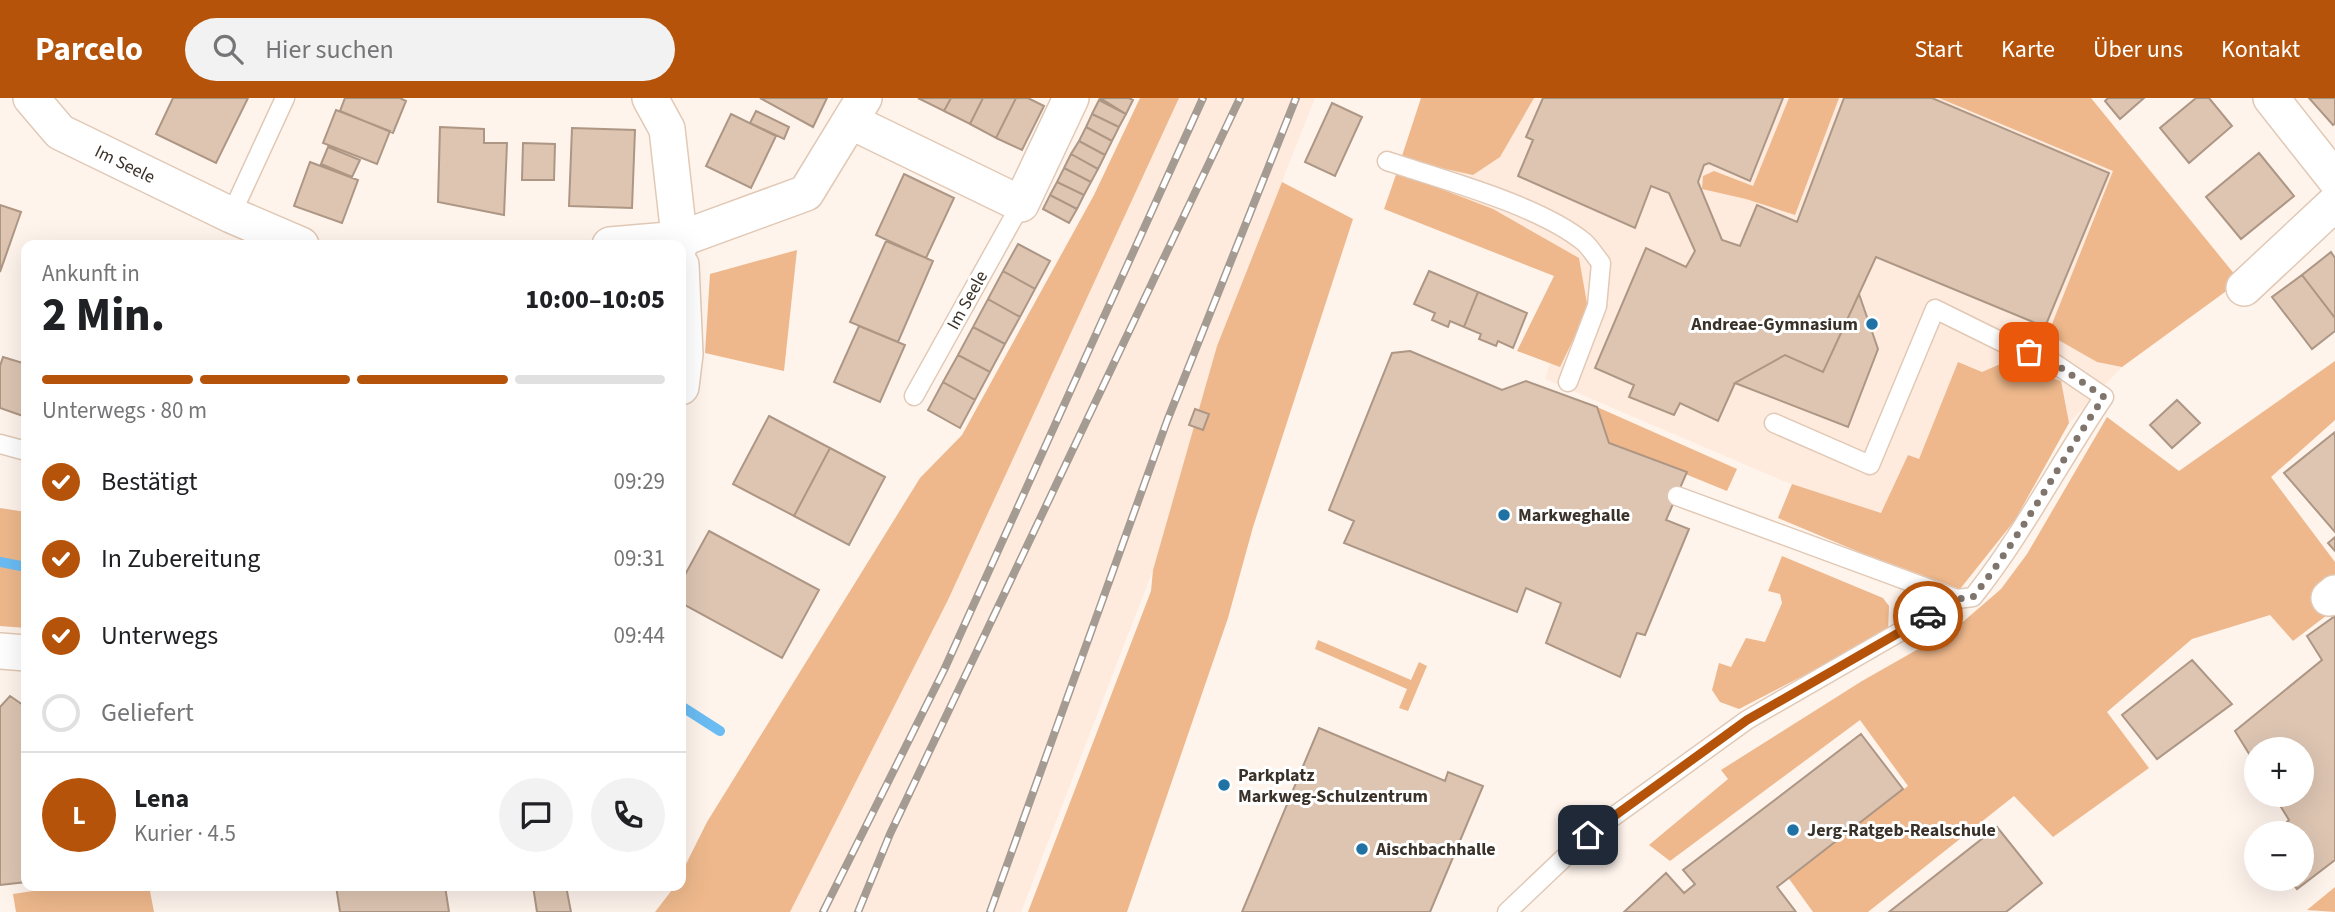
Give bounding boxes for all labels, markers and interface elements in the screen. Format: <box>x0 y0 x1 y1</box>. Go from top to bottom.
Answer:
search box <box>185 18 675 81</box>
text: Parcelo <box>35 26 143 73</box>
icon: search <box>209 30 247 68</box>
text: Hier suchen <box>265 31 394 68</box>
text: Start <box>1915 32 1963 67</box>
text: Karte <box>2001 32 2055 67</box>
text: Über uns <box>2093 32 2183 67</box>
text: Kontakt <box>2221 32 2300 67</box>
street label: Im Seele <box>90 139 159 190</box>
text: Ankunft in <box>42 257 140 290</box>
street label: Im Seele <box>941 266 994 334</box>
text: 10:00–10:05 <box>525 281 665 318</box>
text: 2 Min. <box>42 283 165 348</box>
place label: Andreae-Gymnasium <box>1690 312 1858 337</box>
marker: Andreae-Gymnasium <box>1864 316 1880 332</box>
pin <box>1999 322 2059 382</box>
icon: bag <box>2010 333 2048 371</box>
text: Unterwegs · 80 m <box>42 394 207 427</box>
icon: check <box>42 463 80 501</box>
text: Bestätigt <box>101 463 198 500</box>
text: 09:29 <box>614 465 665 498</box>
place label: Markweghalle <box>1518 503 1630 528</box>
marker: Markweghalle <box>1496 507 1512 523</box>
icon: check <box>42 540 80 578</box>
text: In Zubereitung <box>101 540 260 577</box>
text: 09:31 <box>614 542 665 575</box>
courier <box>1893 581 1963 651</box>
icon: car <box>1909 597 1947 635</box>
icon: check <box>42 617 80 655</box>
text: Unterwegs <box>101 617 218 654</box>
text: 09:44 <box>614 619 665 652</box>
text: Geliefert <box>101 694 194 731</box>
map controls <box>2244 737 2314 891</box>
button: + <box>2244 737 2314 807</box>
place label: Parkplatz Markweg-Schulzentrum <box>1238 763 1428 809</box>
marker: Parkplatz Markweg-Schulzentrum <box>1216 777 1232 793</box>
button: chat <box>499 778 573 852</box>
button: phone <box>591 778 665 852</box>
text: Lena <box>134 780 189 817</box>
text: L <box>72 797 86 834</box>
pin <box>1558 805 1618 865</box>
icon: home <box>1569 816 1607 854</box>
text: Kurier · 4.5 <box>134 817 236 850</box>
place label: Jerg-Ratgeb-Realschule <box>1807 818 1996 843</box>
button: − <box>2244 821 2314 891</box>
marker: Jerg-Ratgeb-Realschule <box>1785 822 1801 838</box>
place label: Aischbachhalle <box>1375 837 1496 862</box>
marker: Aischbachhalle <box>1354 841 1370 857</box>

